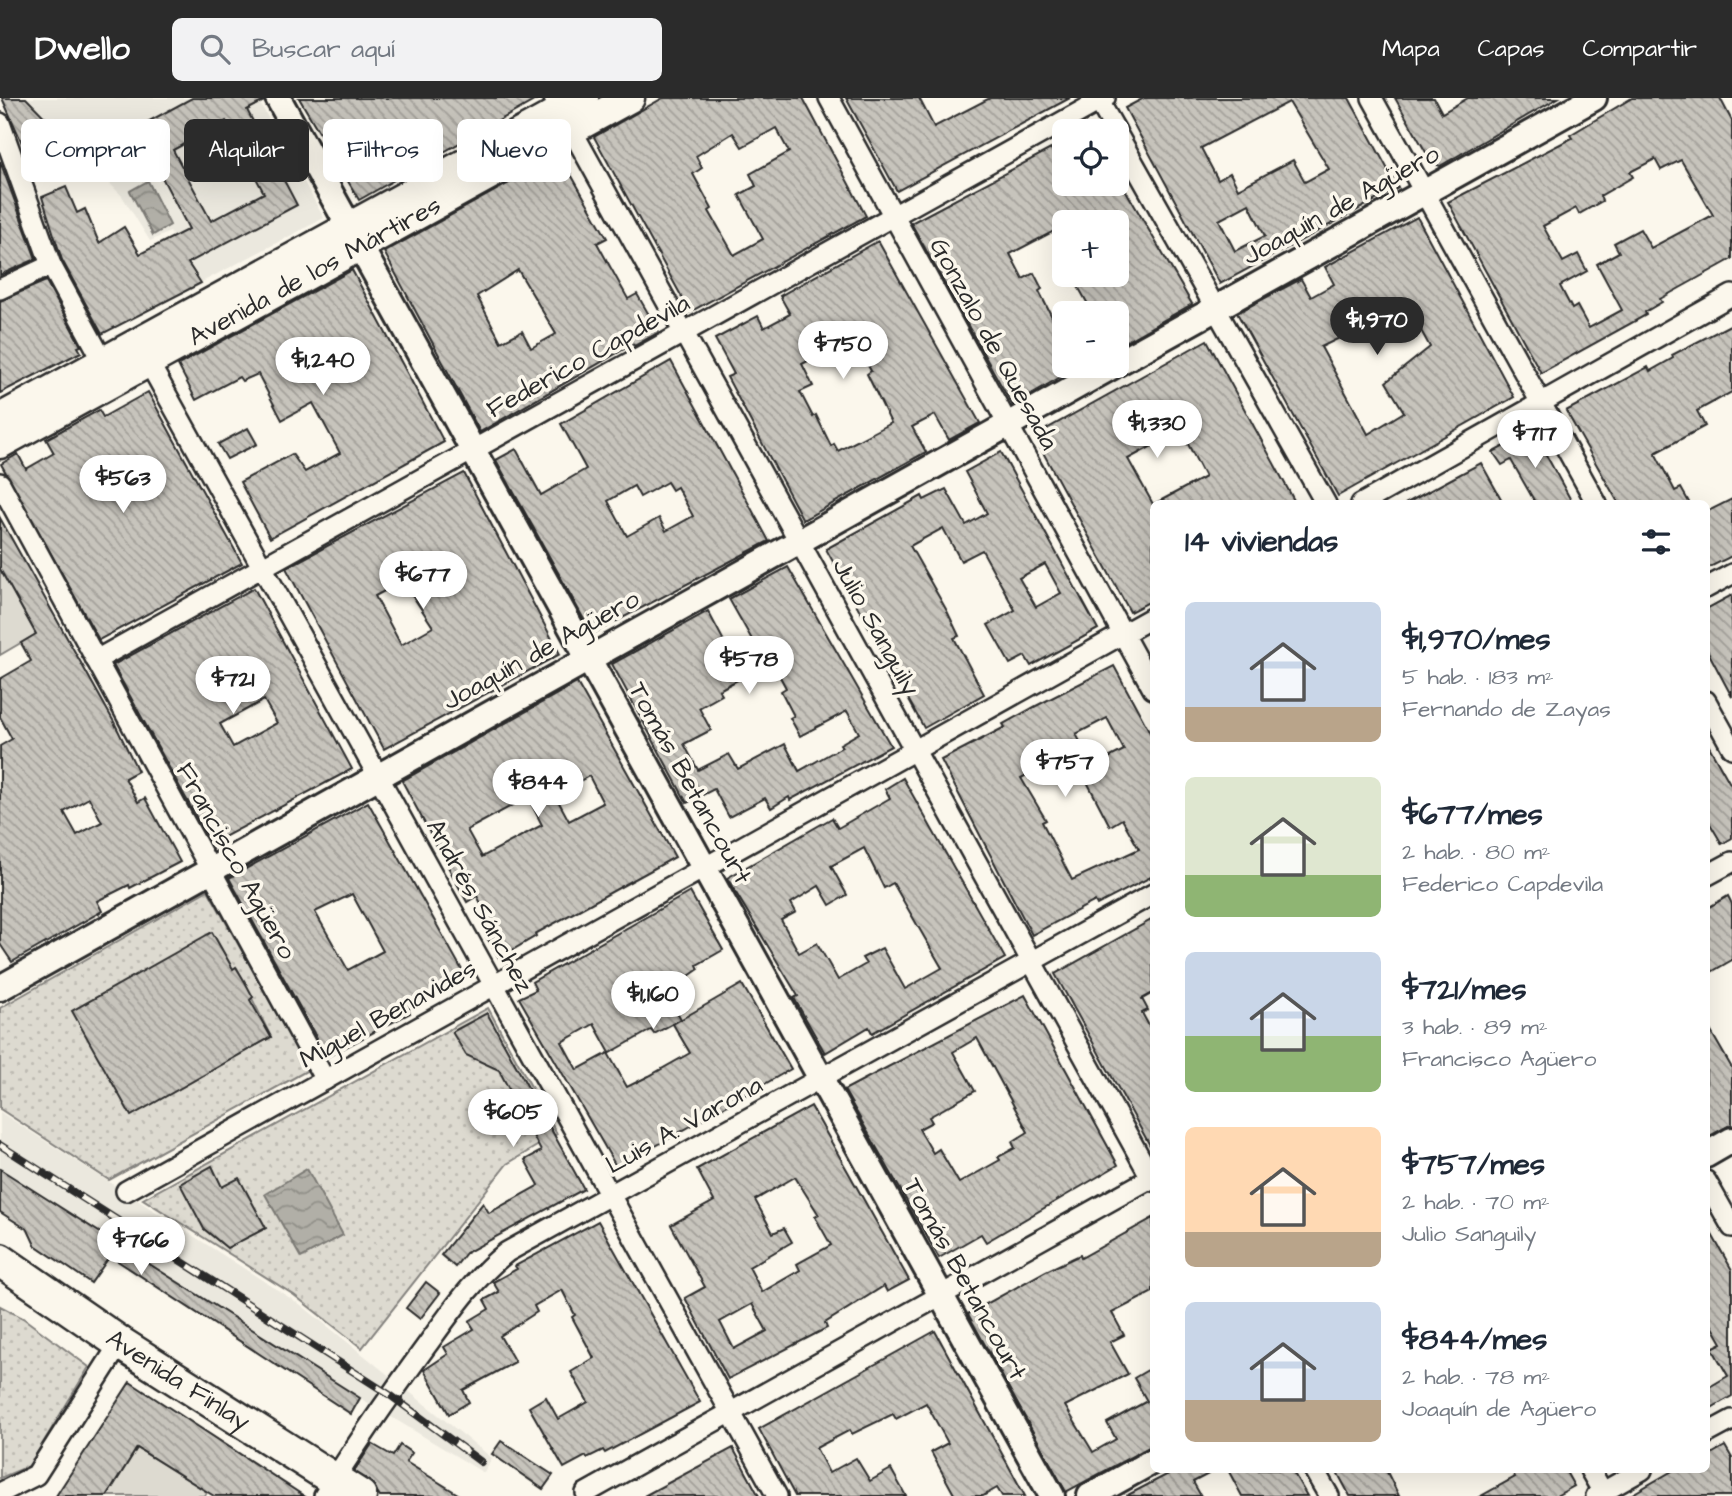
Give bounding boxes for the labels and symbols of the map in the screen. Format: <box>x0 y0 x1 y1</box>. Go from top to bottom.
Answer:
street label: Joaquín de Agüero <box>1236 136 1447 276</box>
street label: Avenida de los Mártires <box>182 187 447 355</box>
street label: Gonzalo de Quesada <box>921 231 1067 457</box>
street label: Federico Capdevila <box>480 285 696 427</box>
pin: $1,970 <box>1320 298 1434 357</box>
pin: $750 <box>802 322 884 381</box>
pin: $1,240 <box>266 338 380 397</box>
pin: $1,330 <box>1100 400 1214 460</box>
pin: $717 <box>1494 410 1576 470</box>
pin: $563 <box>82 456 164 515</box>
pin: $677 <box>382 552 464 611</box>
street label: Julio Sanguily <box>822 552 929 703</box>
street label: Joaquín de Agüero <box>436 581 647 721</box>
pin: $578 <box>708 636 790 696</box>
pin: $721 <box>192 656 274 716</box>
street label: Tomás Betancourt <box>619 675 761 891</box>
pin: $757 <box>1024 740 1106 799</box>
street label: Francisco Agüero <box>165 756 305 967</box>
pin: $844 <box>497 760 579 819</box>
street label: Andrés Sánchez <box>417 812 543 1000</box>
street label: Miguel Benavides <box>293 950 484 1079</box>
pin: $1,160 <box>596 972 710 1031</box>
street label: Luis A. Varona <box>599 1067 769 1183</box>
pin: $605 <box>472 1090 554 1149</box>
street label: Tomás Betancourt <box>894 1171 1036 1387</box>
pin: $766 <box>100 1218 182 1277</box>
street label: Avenida Finlay <box>99 1321 257 1441</box>

